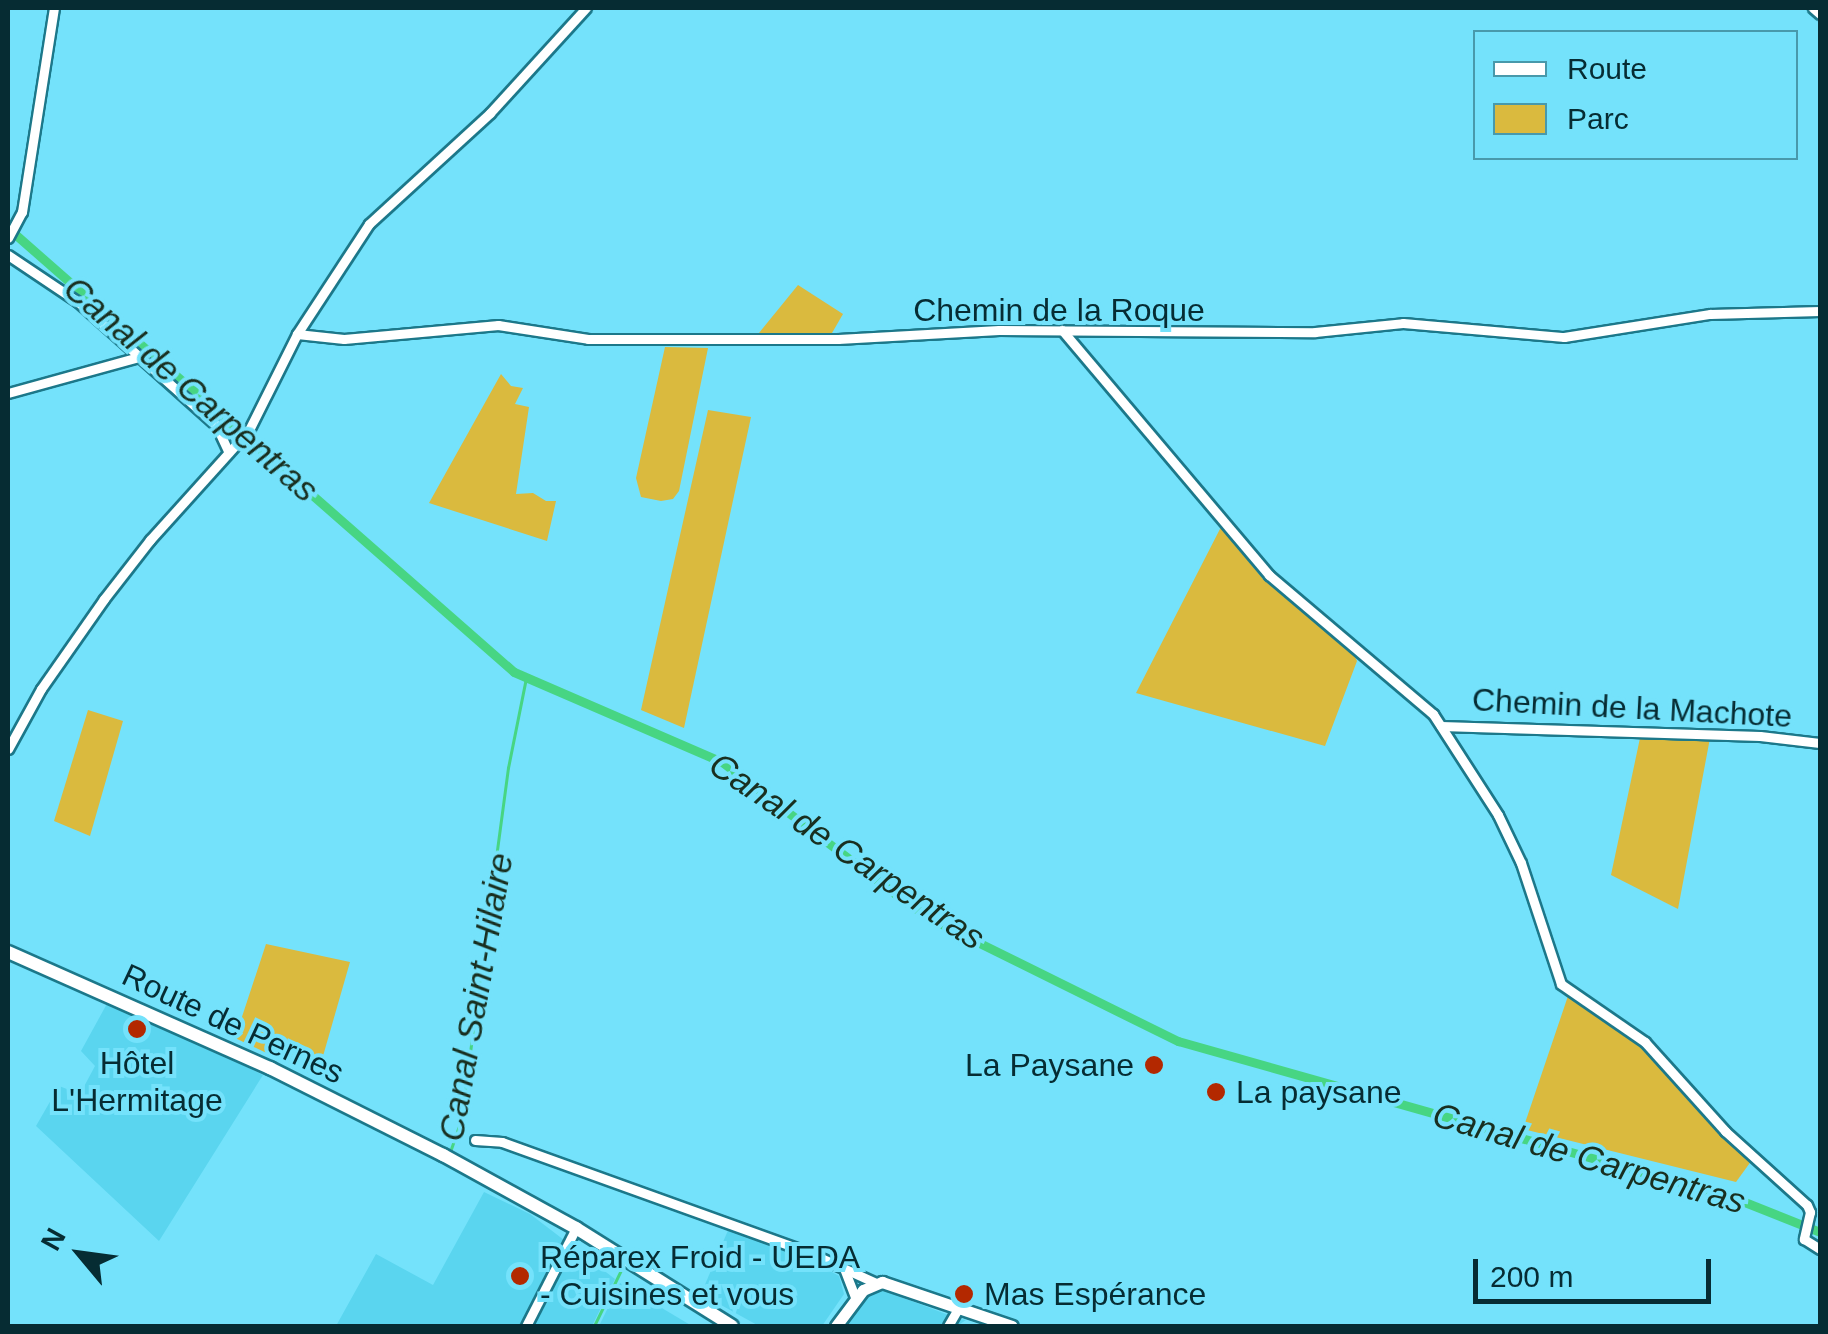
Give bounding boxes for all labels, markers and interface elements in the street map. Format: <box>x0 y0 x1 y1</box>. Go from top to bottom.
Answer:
legend <box>1473 30 1798 160</box>
text: Route <box>1567 52 1647 85</box>
text: Parc <box>1567 102 1629 135</box>
water label: Canal de Carpentras <box>55 267 327 511</box>
street label: Chemin de la Roque <box>913 291 1205 329</box>
street label: Chemin de la Machote <box>1471 680 1793 736</box>
water label: Canal de Carpentras <box>701 743 993 959</box>
water label: Canal Saint-Hilaire <box>430 850 522 1144</box>
street label: Route de Pernes <box>116 956 350 1092</box>
marker: Hôtel L'Hermitage <box>126 1018 148 1040</box>
place label: Hôtel L'Hermitage <box>51 1045 223 1120</box>
place label: La Paysane <box>965 1046 1134 1084</box>
marker: La Paysane <box>1143 1054 1165 1076</box>
place label: La paysane <box>1236 1073 1401 1111</box>
marker: La paysane <box>1205 1081 1227 1103</box>
water label: Canal de Carpentras <box>1428 1093 1750 1223</box>
north arrow <box>30 1204 130 1304</box>
text: N <box>35 1223 72 1256</box>
place label: Réparex Froid - UEDA - Cuisines et vous <box>540 1239 860 1314</box>
scale bar <box>1478 1239 1716 1301</box>
text: 200 m <box>1490 1260 1573 1293</box>
marker: Réparex Froid - UEDA - Cuisines et vous <box>509 1265 531 1287</box>
place label: Mas Espérance <box>984 1275 1206 1313</box>
marker: Mas Espérance <box>953 1283 975 1305</box>

